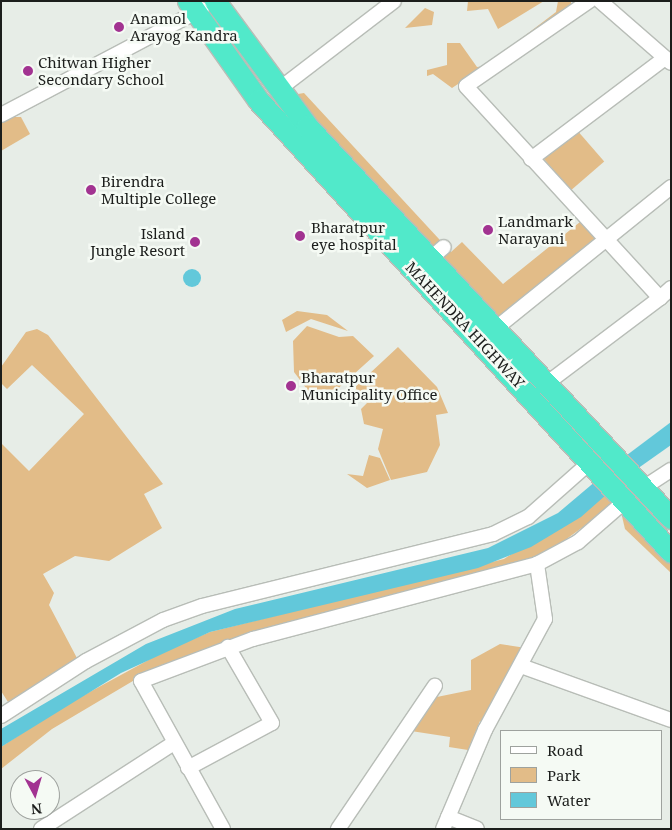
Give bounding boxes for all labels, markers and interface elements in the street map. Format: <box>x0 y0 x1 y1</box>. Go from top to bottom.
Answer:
place label: Anamol Arayog Kandra <box>130 9 238 44</box>
marker: Anamol Arayog Kandra <box>112 20 126 34</box>
place label: Chitwan Higher Secondary School <box>38 53 164 88</box>
marker: Chitwan Higher Secondary School <box>22 65 34 77</box>
place label: Birendra Multiple College <box>101 172 216 207</box>
marker: Birendra Multiple College <box>85 184 97 196</box>
place label: Landmark Narayani <box>498 212 573 247</box>
place label: Bharatpur eye hospital <box>311 218 397 253</box>
place label: Island Jungle Resort <box>90 224 185 259</box>
marker: Landmark Narayani <box>482 224 494 236</box>
marker: Bharatpur eye hospital <box>293 229 307 243</box>
marker: Island Jungle Resort <box>189 236 201 248</box>
street label: MAHENDRA HIGHWAY <box>402 258 528 392</box>
place label: Bharatpur Municipality Office <box>301 368 438 403</box>
marker: Bharatpur Municipality Office <box>285 380 297 392</box>
legend <box>500 730 662 820</box>
text: Road <box>547 740 583 760</box>
text: Park <box>547 765 580 785</box>
north arrow <box>10 770 60 820</box>
text: Water <box>547 790 590 810</box>
text: N <box>30 799 43 819</box>

